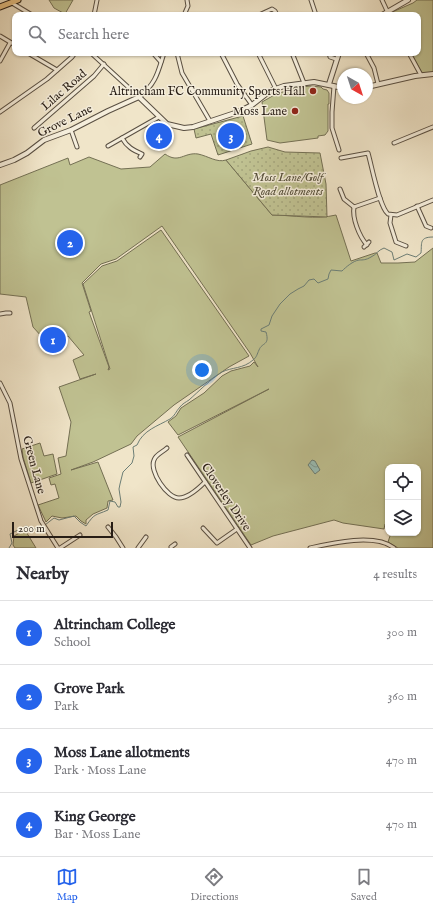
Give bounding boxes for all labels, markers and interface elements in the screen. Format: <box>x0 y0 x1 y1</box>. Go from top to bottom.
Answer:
search box <box>12 12 421 56</box>
icon: search <box>26 23 48 45</box>
text: Search here <box>58 25 129 44</box>
street label: Lilac Road <box>38 66 90 114</box>
north arrow <box>337 68 373 104</box>
place label: Altrincham FC Community Sports Hall <box>109 84 306 100</box>
marker: Altrincham FC Community Sports Hall <box>308 86 318 96</box>
street label: Grove Lane <box>35 101 95 141</box>
place label: Moss Lane <box>233 104 287 119</box>
marker: Moss Lane <box>290 106 300 116</box>
pin: 4 <box>146 121 172 151</box>
pin: 3 <box>218 121 244 151</box>
park label: Moss Lane/Golf Road allotments <box>253 170 327 199</box>
pin: 2 <box>57 228 83 258</box>
pin: 1 <box>40 325 66 355</box>
your location <box>192 360 212 380</box>
street label: Green Lane <box>19 434 49 496</box>
street label: Cloverley Drive <box>198 460 254 534</box>
map controls <box>385 464 421 536</box>
button: locate <box>385 464 421 500</box>
button: layers <box>385 500 421 536</box>
scale bar <box>12 520 113 539</box>
text: 200 m <box>18 522 45 536</box>
text: Nearby <box>16 564 69 585</box>
text: 4 results <box>373 566 417 583</box>
text: Altrincham College <box>54 615 175 634</box>
text: 1 <box>27 624 31 641</box>
text: 300 m <box>386 624 417 641</box>
text: School <box>54 634 91 651</box>
text: Grove Park <box>54 679 125 698</box>
text: 2 <box>26 688 32 705</box>
text: 360 m <box>387 688 417 705</box>
text: Park <box>54 698 79 715</box>
text: Moss Lane allotments <box>54 743 190 762</box>
text: 3 <box>27 752 31 769</box>
text: 470 m <box>386 752 417 769</box>
text: Park · Moss Lane <box>54 762 146 779</box>
text: King George <box>54 807 136 826</box>
text: 4 <box>26 816 32 833</box>
text: 470 m <box>386 816 417 833</box>
text: Bar · Moss Lane <box>54 826 140 843</box>
tab: Map <box>56 866 78 904</box>
tab: Directions <box>191 866 238 904</box>
tab: Saved <box>351 866 377 904</box>

